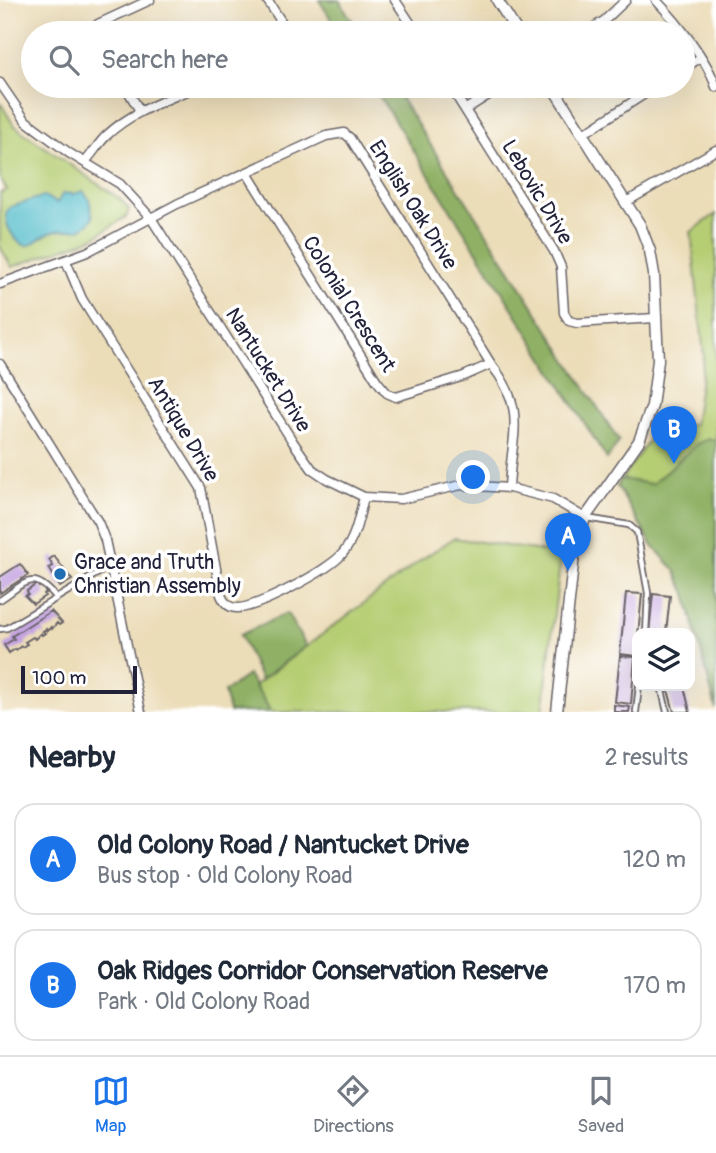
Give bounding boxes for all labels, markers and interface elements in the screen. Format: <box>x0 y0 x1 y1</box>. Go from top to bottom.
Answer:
search box <box>21 21 695 98</box>
icon: search <box>45 41 83 79</box>
text: Search here <box>101 44 228 76</box>
street label: English Oak Drive <box>363 135 464 275</box>
street label: Lebovic Drive <box>495 135 579 250</box>
street label: Colonial Crescent <box>296 231 402 378</box>
street label: Nantucket Drive <box>219 303 317 438</box>
street label: Antique Drive <box>141 372 225 487</box>
pin: B <box>651 406 697 464</box>
your location <box>456 460 490 494</box>
pin: A <box>545 513 591 571</box>
place label: Grace and Truth Christian Assembly <box>74 549 241 600</box>
marker: Grace and Truth Christian Assembly <box>52 566 68 582</box>
map controls <box>632 628 695 691</box>
button: layers <box>632 628 695 691</box>
scale bar <box>21 663 136 695</box>
text: 100 m <box>32 666 86 690</box>
text: Nearby <box>28 739 115 776</box>
text: 2 results <box>605 743 688 772</box>
text: Old Colony Road / Nantucket Drive <box>97 829 469 861</box>
text: A <box>46 845 60 874</box>
text: 120 m <box>623 845 686 874</box>
text: Bus stop · Old Colony Road <box>97 861 353 890</box>
text: Oak Ridges Corridor Conservation Reserve <box>97 955 548 987</box>
text: B <box>46 971 60 1000</box>
text: 170 m <box>624 971 686 1000</box>
text: Park · Old Colony Road <box>97 987 310 1016</box>
tab: Map <box>92 1072 130 1138</box>
tab: Directions <box>313 1072 394 1138</box>
tab: Saved <box>577 1072 624 1138</box>

